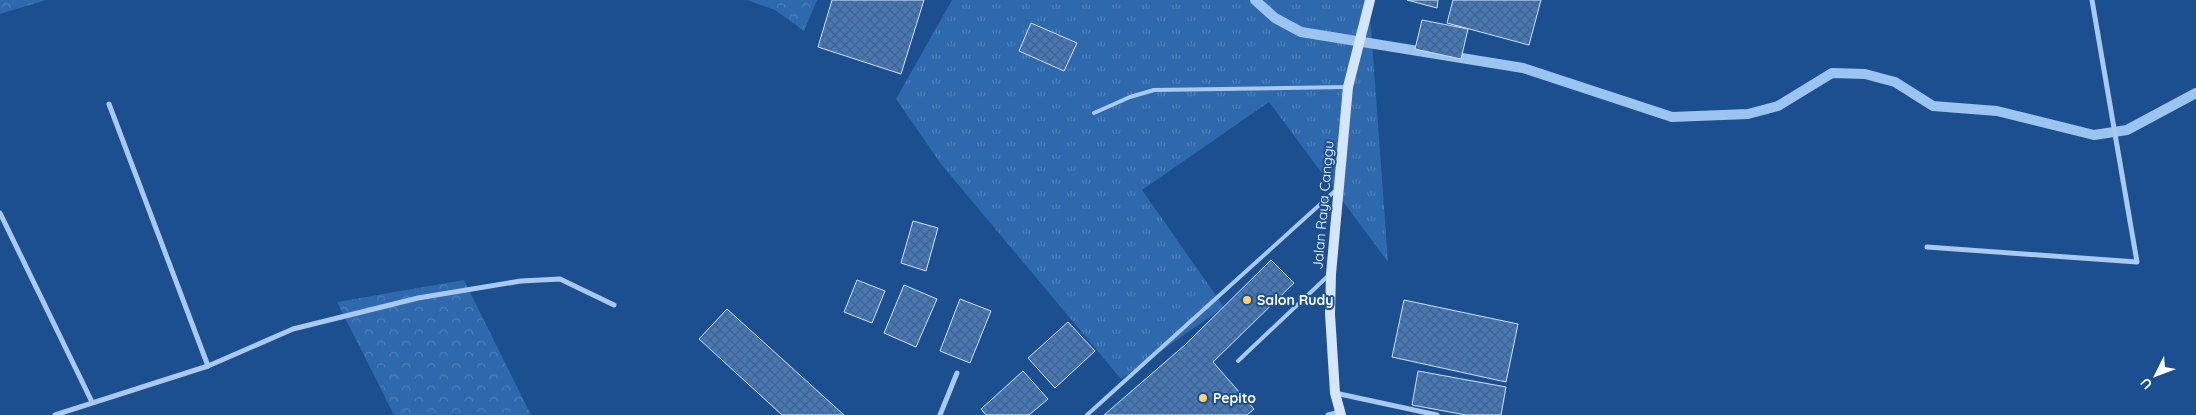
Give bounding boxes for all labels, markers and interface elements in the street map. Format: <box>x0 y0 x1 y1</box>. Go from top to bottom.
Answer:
street label: Jalan Raya Canggu <box>1308 140 1338 270</box>
place label: Salon Rudy <box>1257 291 1334 309</box>
marker: Salon Rudy <box>1241 294 1253 306</box>
north arrow <box>2131 350 2181 400</box>
text: U <box>2136 374 2156 393</box>
place label: Pepito <box>1213 389 1256 407</box>
marker: Pepito <box>1197 392 1209 404</box>

